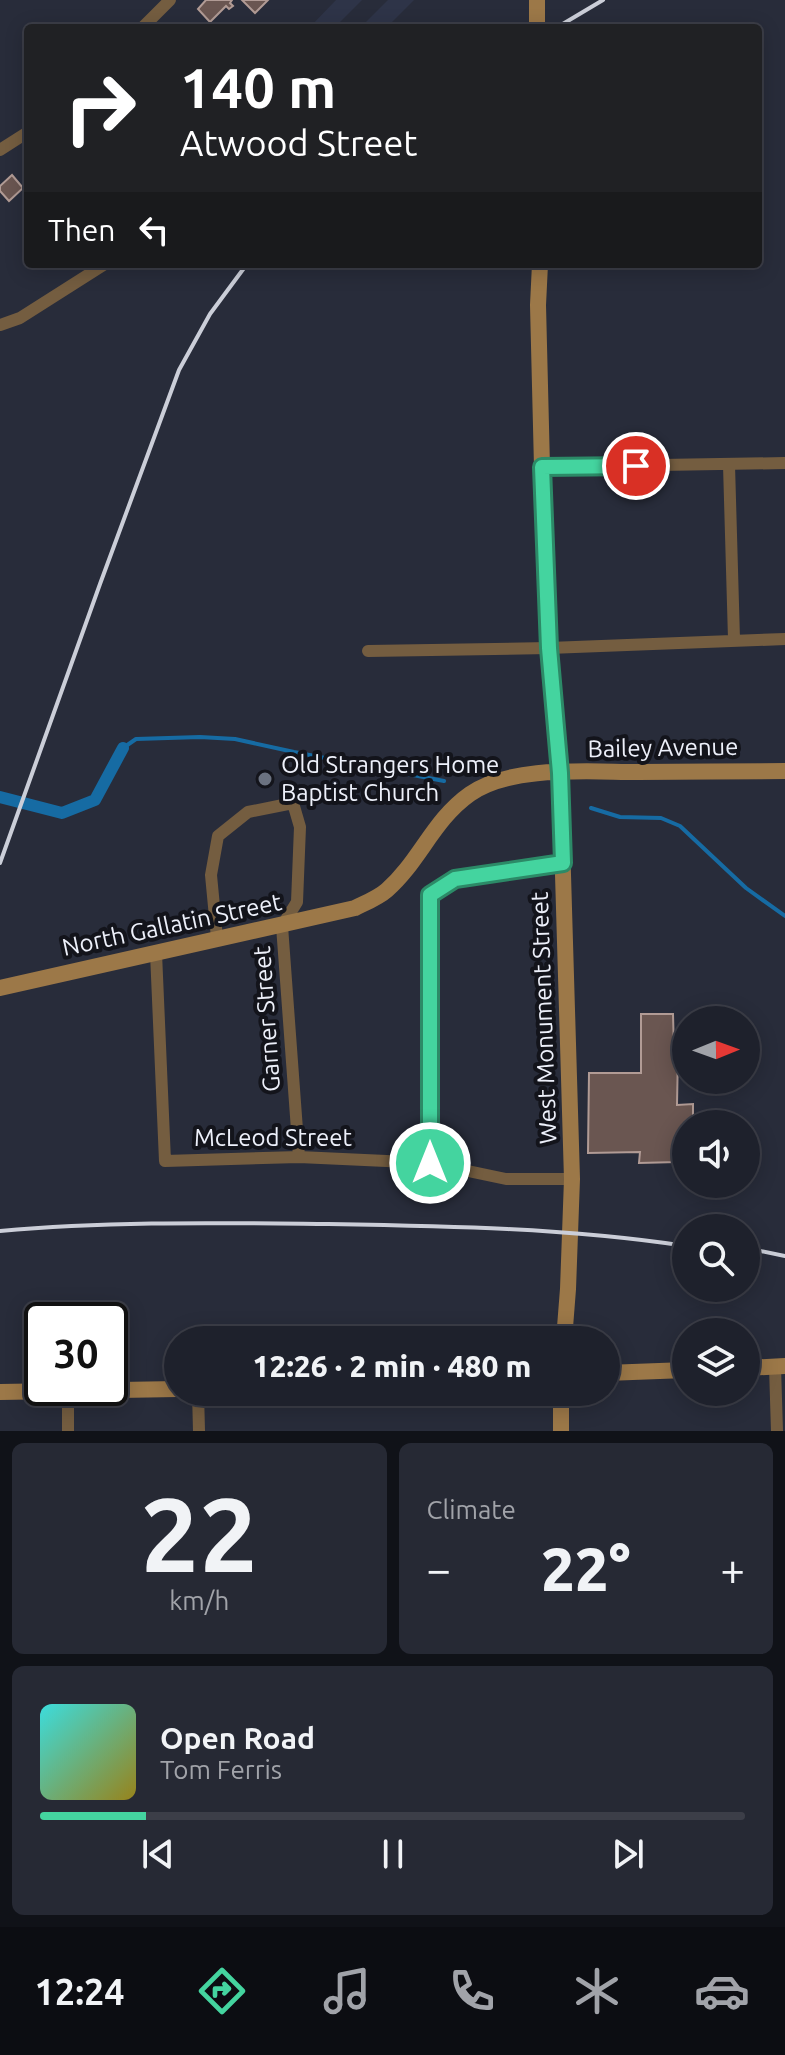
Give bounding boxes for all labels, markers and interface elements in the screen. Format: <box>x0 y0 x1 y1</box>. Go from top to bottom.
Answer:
icon: right <box>48 56 152 160</box>
text: 140 m <box>180 56 336 119</box>
text: Atwood Street <box>180 122 417 163</box>
icon: left <box>132 208 176 252</box>
text: Then <box>48 213 116 247</box>
pin <box>602 432 670 500</box>
icon: arrive <box>614 444 658 488</box>
street label: Bailey Avenue <box>587 733 739 762</box>
place label: Old Strangers Home Baptist Church <box>281 751 499 806</box>
marker: Old Strangers Home Baptist Church <box>256 770 274 788</box>
street label: North Gallatin Street <box>60 888 285 961</box>
street label: West Monument Street <box>526 891 561 1145</box>
street label: Garner Street <box>248 945 285 1093</box>
north arrow <box>672 1006 760 1094</box>
map controls <box>672 1006 760 1406</box>
button: sound <box>672 1110 760 1198</box>
position arrow <box>388 1121 472 1205</box>
street label: McLeod Street <box>194 1124 353 1151</box>
button: search <box>672 1214 760 1302</box>
speed limit sign: 30 <box>24 1302 128 1406</box>
button: layers <box>672 1318 760 1406</box>
text: 12:26 · 2 min · 480 m <box>253 1349 531 1383</box>
text: 22 <box>141 1475 258 1592</box>
text: Climate <box>427 1495 516 1524</box>
text: 22° <box>541 1535 630 1602</box>
text: − <box>427 1544 451 1593</box>
text: + <box>720 1544 745 1593</box>
text: km/h <box>169 1586 229 1615</box>
text: Open Road <box>160 1721 315 1755</box>
text: Tom Ferris <box>160 1755 282 1784</box>
icon: previous <box>136 1832 180 1876</box>
icon: pause <box>371 1832 415 1876</box>
icon: next <box>606 1832 650 1876</box>
icon: directions <box>194 1963 250 2019</box>
icon: music <box>319 1963 375 2019</box>
icon: phone <box>444 1963 500 2019</box>
icon: climate <box>569 1963 625 2019</box>
icon: car <box>694 1963 750 2019</box>
text: 12:24 <box>35 1971 125 2012</box>

